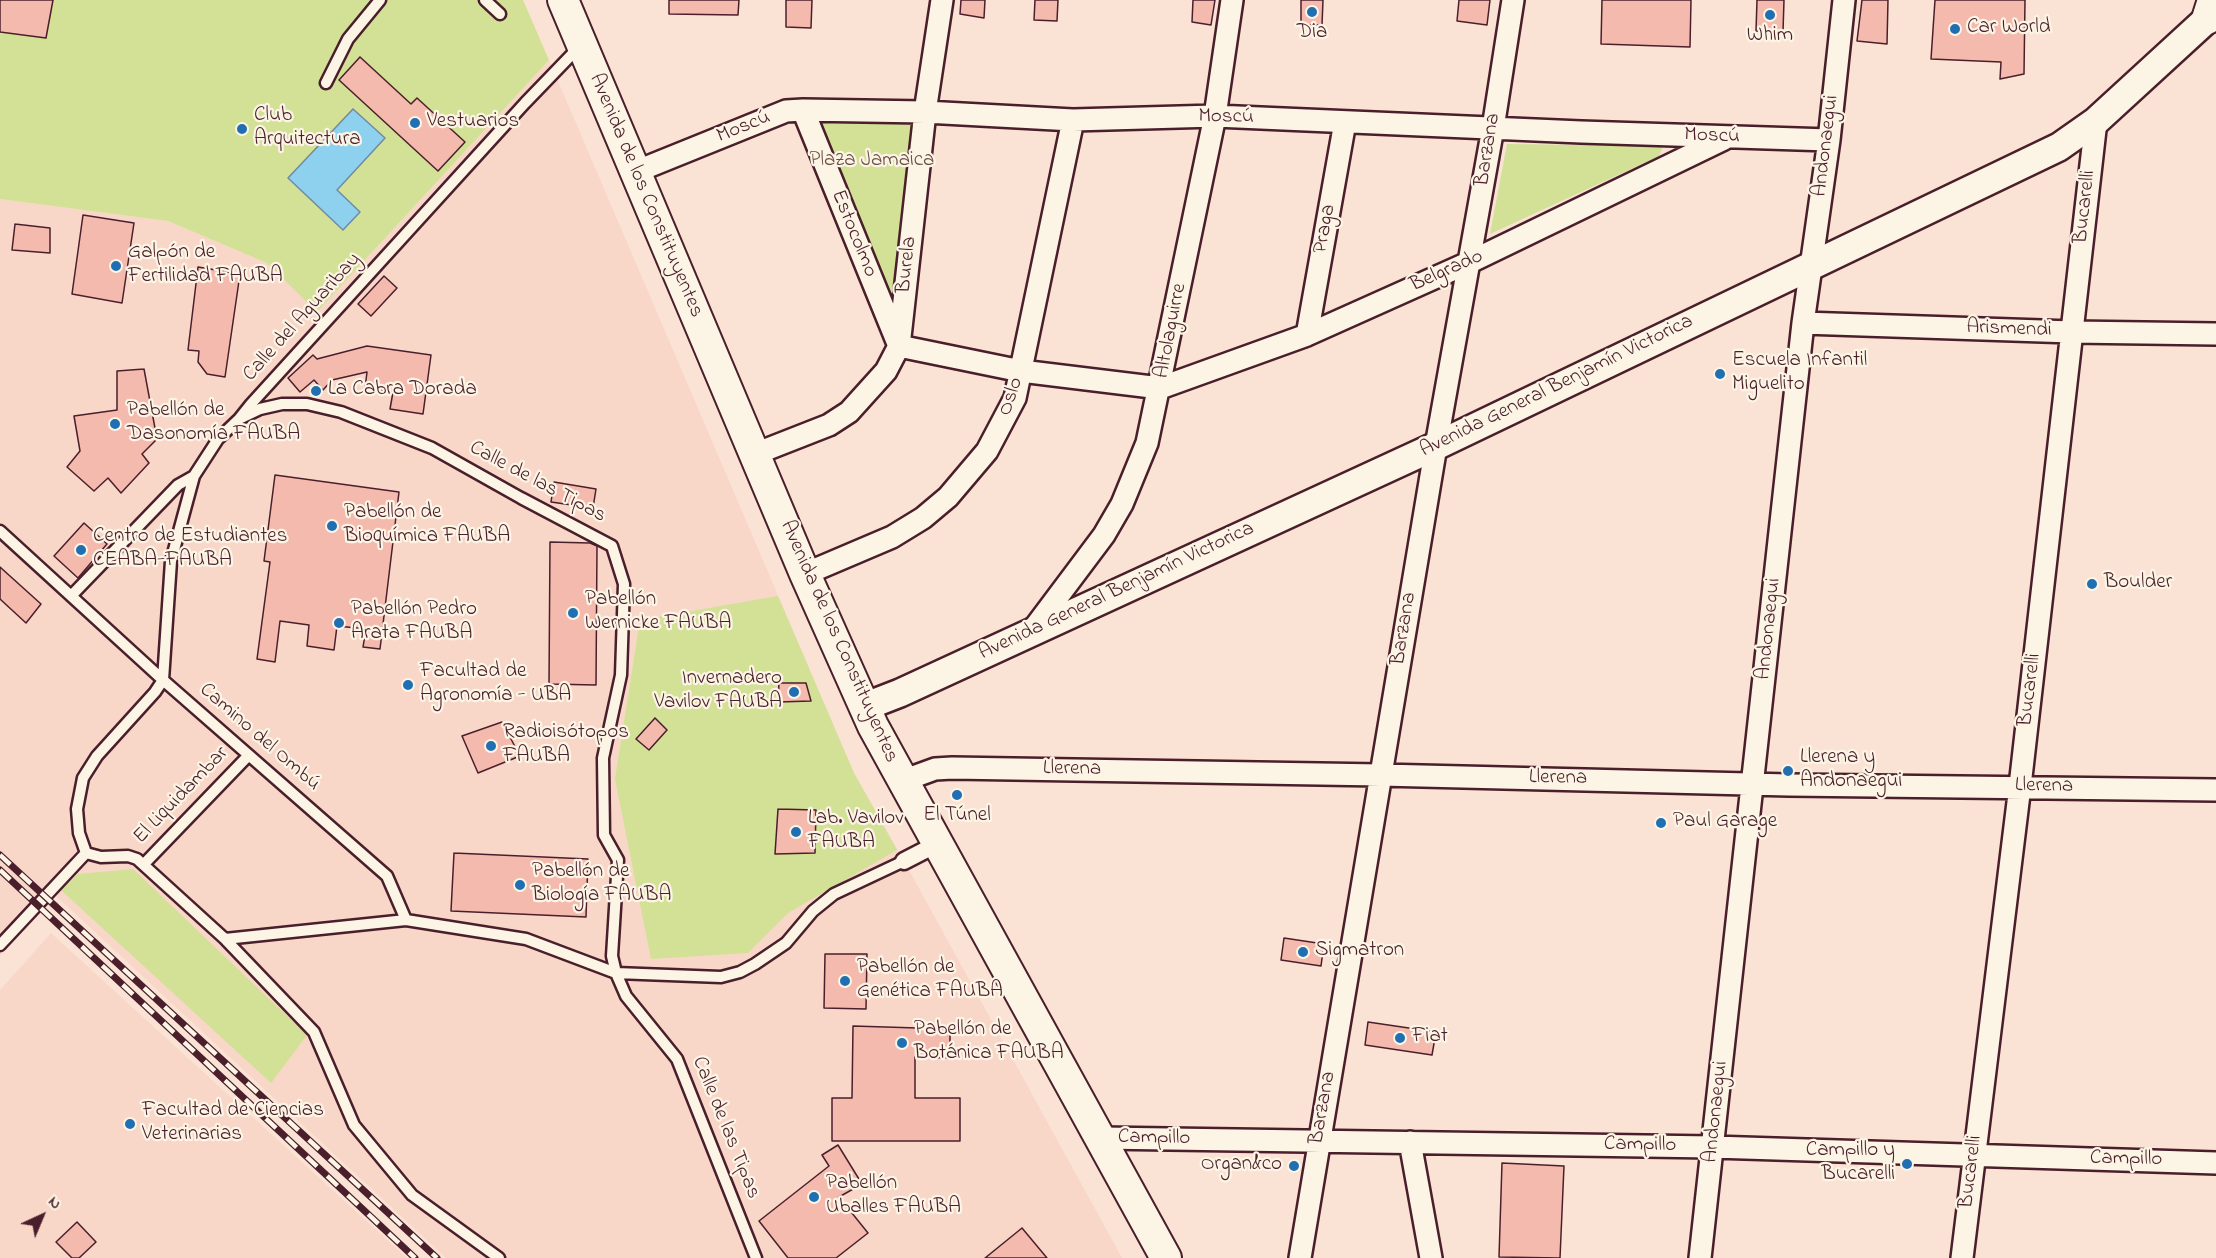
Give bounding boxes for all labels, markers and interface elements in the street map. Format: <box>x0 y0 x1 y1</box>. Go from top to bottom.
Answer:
marker: Dia <box>1305 5 1319 19</box>
marker: Whim <box>1763 8 1777 22</box>
place label: Car World <box>1967 16 2051 42</box>
place label: Dia <box>1297 21 1327 47</box>
marker: Car World <box>1948 22 1962 36</box>
place label: Whim <box>1747 24 1793 50</box>
street label: Avenida de los Constituyentes <box>582 70 708 322</box>
street label: Andonaegui <box>1808 94 1846 198</box>
place label: Club Arquitectura <box>254 104 361 154</box>
street label: Moscú <box>1198 105 1254 131</box>
street label: Moscú <box>713 106 775 150</box>
place label: Vestuarios <box>427 110 519 136</box>
street label: Barzana <box>1471 112 1507 188</box>
marker: Vestuarios <box>408 116 422 130</box>
marker: Club Arquitectura <box>235 122 249 136</box>
street label: Moscú <box>1684 123 1740 151</box>
park label: Plaza Jamaica <box>810 149 934 175</box>
street label: Bucarelli <box>2070 169 2102 245</box>
street label: Estocolmo <box>824 187 882 281</box>
street label: Praga <box>1309 202 1343 256</box>
street label: Burela <box>892 235 924 295</box>
place label: Galpón de Fertilidad FAUBA <box>128 241 283 291</box>
street label: Belgrado <box>1407 245 1487 299</box>
street label: Calle del Aguaribay <box>239 248 367 388</box>
marker: Galpón de Fertilidad FAUBA <box>109 259 123 273</box>
street label: Altolaguirre <box>1150 281 1194 381</box>
street label: Avenida General Benjamín Victorica <box>1416 310 1698 464</box>
street label: Arismendi <box>1966 316 2052 344</box>
place label: Escuela Infantil Miguelito <box>1732 349 1867 399</box>
marker: Escuela Infantil Miguelito <box>1713 367 1727 381</box>
street label: Oslo <box>994 374 1030 420</box>
place label: La Cabra Dorada <box>328 378 477 404</box>
marker: La Cabra Dorada <box>309 384 323 398</box>
place label: Pabellón de Dasonomía FAUBA <box>127 399 300 449</box>
marker: Pabellón de Dasonomía FAUBA <box>108 417 122 431</box>
street label: Calle de las Tipas <box>464 436 610 530</box>
place label: Pabellón de Bioquímica FAUBA <box>344 501 510 551</box>
street label: Avenida de los Constituyentes <box>773 517 903 767</box>
street label: Avenida General Benjamín Victorica <box>975 517 1259 667</box>
marker: Pabellón de Bioquímica FAUBA <box>325 519 339 533</box>
place label: Centro de Estudiantes CEABA-FAUBA <box>93 525 287 575</box>
marker: Centro de Estudiantes CEABA-FAUBA <box>74 543 88 557</box>
place label: Boulder <box>2104 571 2172 597</box>
street label: Andonaegui <box>1752 577 1788 681</box>
marker: Boulder <box>2085 577 2099 591</box>
place label: Pabellón Wernicke FAUBA <box>585 588 731 638</box>
street label: Barzana <box>1387 591 1423 667</box>
place label: Pabellón Pedro Arata FAUBA <box>351 598 477 648</box>
marker: Pabellón Wernicke FAUBA <box>566 606 580 620</box>
marker: Pabellón Pedro Arata FAUBA <box>332 616 346 630</box>
street label: Bucarelli <box>2014 652 2048 728</box>
place label: Facultad de Agronomía - UBA <box>420 660 571 710</box>
place label: Invernadero Vavilov FAUBA <box>654 667 782 717</box>
street label: Camino del Ombú <box>193 678 325 798</box>
marker: Facultad de Agronomía - UBA <box>401 678 415 692</box>
marker: Invernadero Vavilov FAUBA <box>787 685 801 699</box>
place label: Radioisótopos FAUBA <box>503 721 629 771</box>
marker: Radioisótopos FAUBA <box>484 739 498 753</box>
street label: El Liquidambar <box>129 742 235 850</box>
place label: Llerena y Andonaegui <box>1800 746 1902 796</box>
street label: Llerena <box>1043 757 1101 783</box>
marker: Llerena y Andonaegui <box>1781 764 1795 778</box>
street label: Llerena <box>1529 766 1587 792</box>
street label: Llerena <box>2015 774 2073 800</box>
marker: El Túnel <box>950 788 964 802</box>
place label: El Túnel <box>923 804 991 830</box>
place label: Lab. Vavilov FAUBA <box>808 807 903 857</box>
place label: Paul Garage <box>1673 810 1777 836</box>
marker: Paul Garage <box>1654 816 1668 830</box>
marker: Lab. Vavilov FAUBA <box>789 825 803 839</box>
place label: Pabellón de Biología FAUBA <box>532 860 671 910</box>
marker: Pabellón de Biología FAUBA <box>513 878 527 892</box>
place label: Sigmatron <box>1315 939 1404 965</box>
marker: Sigmatron <box>1296 945 1310 959</box>
place label: Pabellón de Genética FAUBA <box>857 956 1003 1006</box>
marker: Pabellón de Genética FAUBA <box>838 974 852 988</box>
place label: Pabellón de Botánica FAUBA <box>914 1018 1064 1068</box>
place label: Fiat <box>1412 1025 1448 1051</box>
marker: Fiat <box>1393 1031 1407 1045</box>
marker: Pabellón de Botánica FAUBA <box>895 1036 909 1050</box>
street label: Calle de las Tipas <box>685 1053 765 1203</box>
street label: Andonaegui <box>1699 1060 1735 1164</box>
street label: Barzana <box>1305 1069 1343 1147</box>
place label: Facultad de Ciencias Veterinarias <box>142 1099 324 1149</box>
marker: Facultad de Ciencias Veterinarias <box>123 1117 137 1131</box>
street label: Campillo <box>1118 1126 1190 1152</box>
street label: Campillo <box>1604 1133 1676 1159</box>
street label: Bucarelli <box>1955 1134 1989 1210</box>
place label: Campillo y Bucarelli <box>1806 1139 1895 1189</box>
street label: Campillo <box>2090 1147 2162 1173</box>
place label: Organ&co <box>1201 1153 1282 1179</box>
marker: Campillo y Bucarelli <box>1900 1157 1914 1171</box>
marker: Organ&co <box>1287 1159 1301 1173</box>
place label: Pabellón Uballes FAUBA <box>826 1172 961 1222</box>
north arrow <box>12 1186 72 1246</box>
marker: Pabellón Uballes FAUBA <box>807 1190 821 1204</box>
text: N <box>42 1191 67 1215</box>

